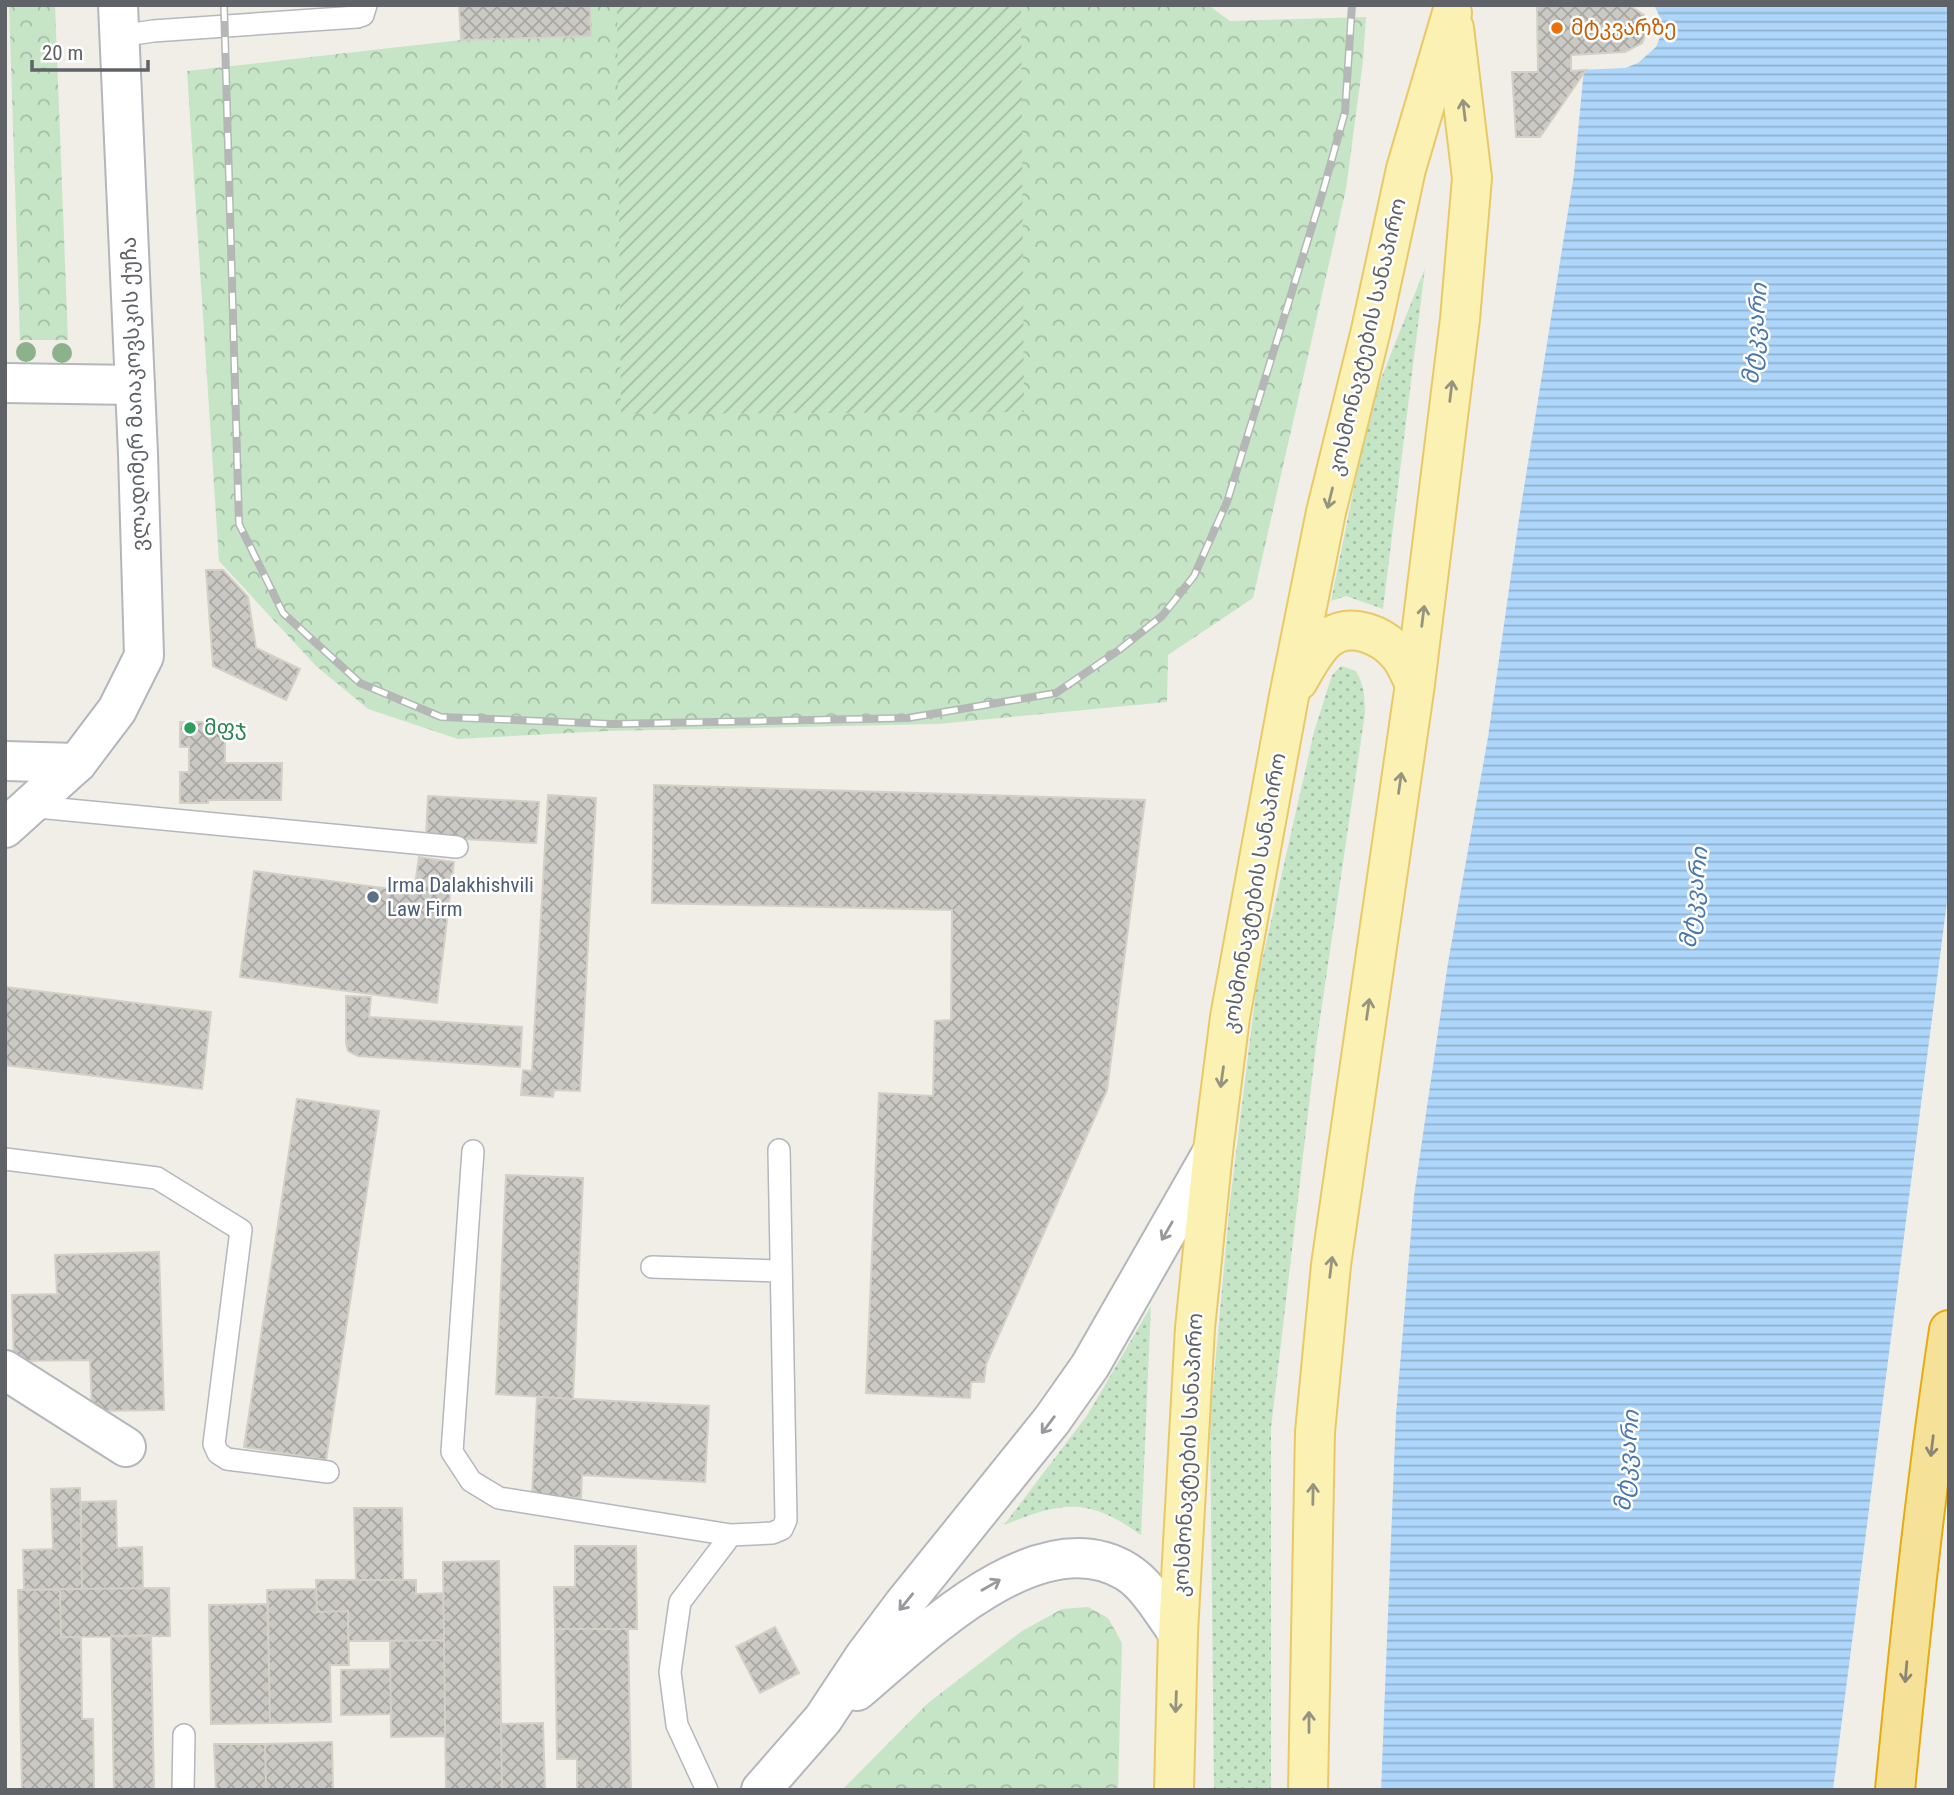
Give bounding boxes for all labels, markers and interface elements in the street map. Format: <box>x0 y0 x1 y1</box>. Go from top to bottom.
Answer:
place label: მტკვარზე <box>1571 16 1677 40</box>
marker: მტკვარზე <box>1549 20 1565 36</box>
scale bar <box>32 28 147 72</box>
text: 20 m <box>42 41 83 65</box>
one-way arrow <box>1458 99 1471 122</box>
street label: კოსმონავტების სანაპირო <box>1323 196 1411 478</box>
street label: ვლადიმერ მაიაკოვსკის ქუჩა <box>117 236 152 552</box>
water label: მტკვარი <box>1737 281 1773 386</box>
one-way arrow <box>1445 380 1458 403</box>
one-way arrow <box>1323 486 1336 509</box>
one-way arrow <box>1417 606 1430 628</box>
place label: მფჯ <box>204 716 247 740</box>
marker: მფჯ <box>182 720 198 736</box>
street label: კოსმონავტების სანაპირო <box>1218 751 1290 1035</box>
one-way arrow <box>1394 773 1407 795</box>
water label: მტკვარი <box>1674 845 1714 950</box>
place label: Irma Dalakhishvili Law Firm <box>387 873 534 921</box>
marker: Irma Dalakhishvili Law Firm <box>365 889 381 905</box>
one-way arrow <box>1361 998 1374 1020</box>
one-way arrow <box>1216 1066 1229 1088</box>
one-way arrow <box>1160 1221 1174 1241</box>
one-way arrow <box>1324 1257 1337 1279</box>
street label: კოსმონავტების სანაპირო <box>1169 1312 1207 1598</box>
water label: მტკვარი <box>1609 1408 1645 1513</box>
one-way arrow <box>1041 1415 1056 1434</box>
one-way arrow <box>1925 1434 1938 1457</box>
one-way arrow <box>1306 1483 1320 1506</box>
one-way arrow <box>981 1578 1001 1592</box>
one-way arrow <box>898 1593 913 1611</box>
one-way arrow <box>1899 1660 1912 1683</box>
one-way arrow <box>1169 1690 1183 1713</box>
one-way arrow <box>1302 1710 1316 1733</box>

